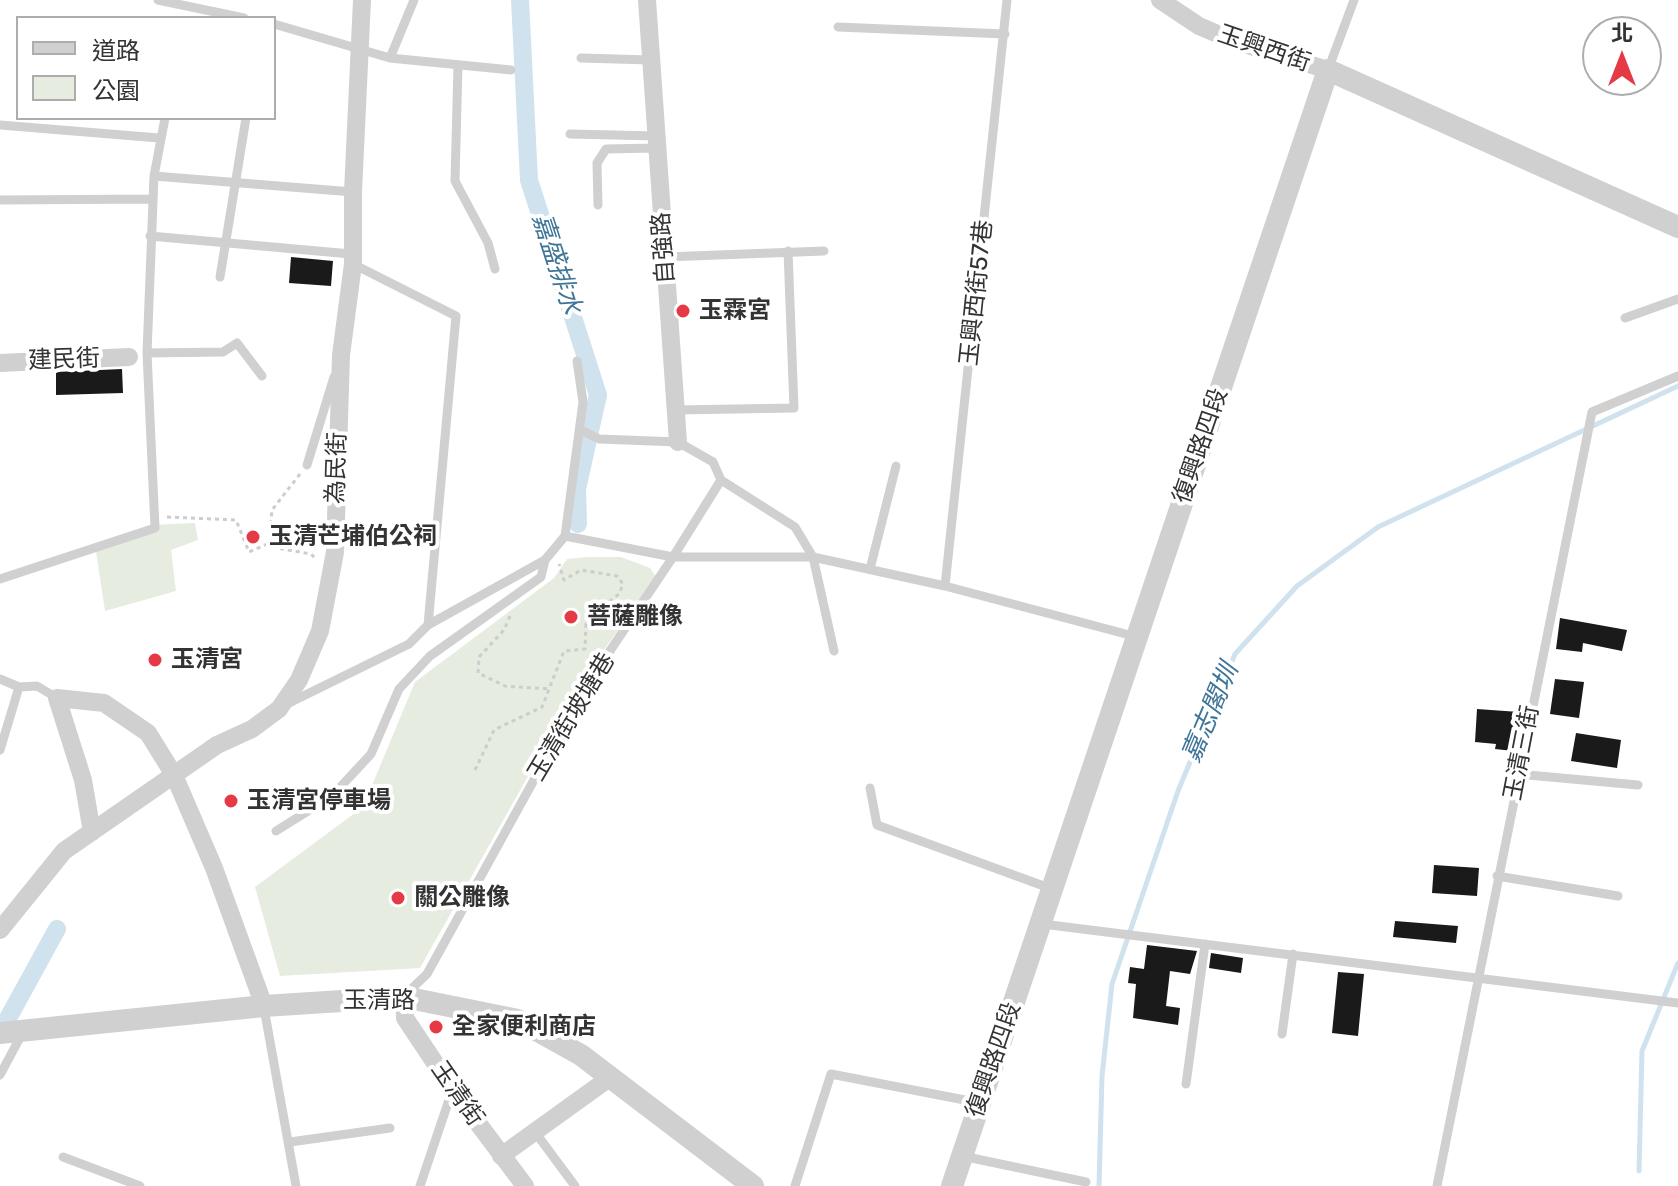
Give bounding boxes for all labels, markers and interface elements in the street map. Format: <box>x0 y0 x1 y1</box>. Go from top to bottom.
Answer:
legend <box>16 16 276 120</box>
north arrow <box>1582 16 1662 96</box>
street label: 玉興西街 <box>1214 20 1314 78</box>
text: 北 <box>1611 20 1633 47</box>
text: 道路 <box>92 37 140 65</box>
text: 公園 <box>92 77 140 105</box>
water label: 嘉盛排水 <box>525 210 587 318</box>
street label: 自強路 <box>647 211 681 285</box>
street label: 玉興西街57巷 <box>955 219 999 367</box>
place label: 玉霖宮 <box>699 297 771 325</box>
marker: 玉霖宮 <box>674 302 692 320</box>
street label: 建民街 <box>28 344 100 376</box>
street label: 復興路四段 <box>1168 385 1234 507</box>
street label: 為民街 <box>321 432 353 504</box>
place label: 玉清芒埔伯公祠 <box>269 523 437 551</box>
marker: 玉清芒埔伯公祠 <box>244 528 262 546</box>
place label: 菩薩雕像 <box>587 603 683 631</box>
marker: 菩薩雕像 <box>562 608 580 626</box>
place label: 玉清宮 <box>171 646 243 674</box>
street label: 玉清街坡塘巷 <box>523 648 621 786</box>
marker: 玉清宮 <box>146 651 164 669</box>
water label: 嘉志閣圳 <box>1176 659 1246 767</box>
street label: 玉清三街 <box>1499 703 1545 803</box>
place label: 玉清宮停車場 <box>247 787 391 815</box>
marker: 玉清宮停車場 <box>222 792 240 810</box>
place label: 關公雕像 <box>414 884 510 912</box>
marker: 關公雕像 <box>389 889 407 907</box>
street label: 玉清路 <box>343 987 415 1015</box>
street label: 復興路四段 <box>961 999 1027 1121</box>
place label: 全家便利商店 <box>452 1013 596 1041</box>
marker: 全家便利商店 <box>427 1018 445 1036</box>
street label: 玉清街 <box>425 1056 489 1132</box>

